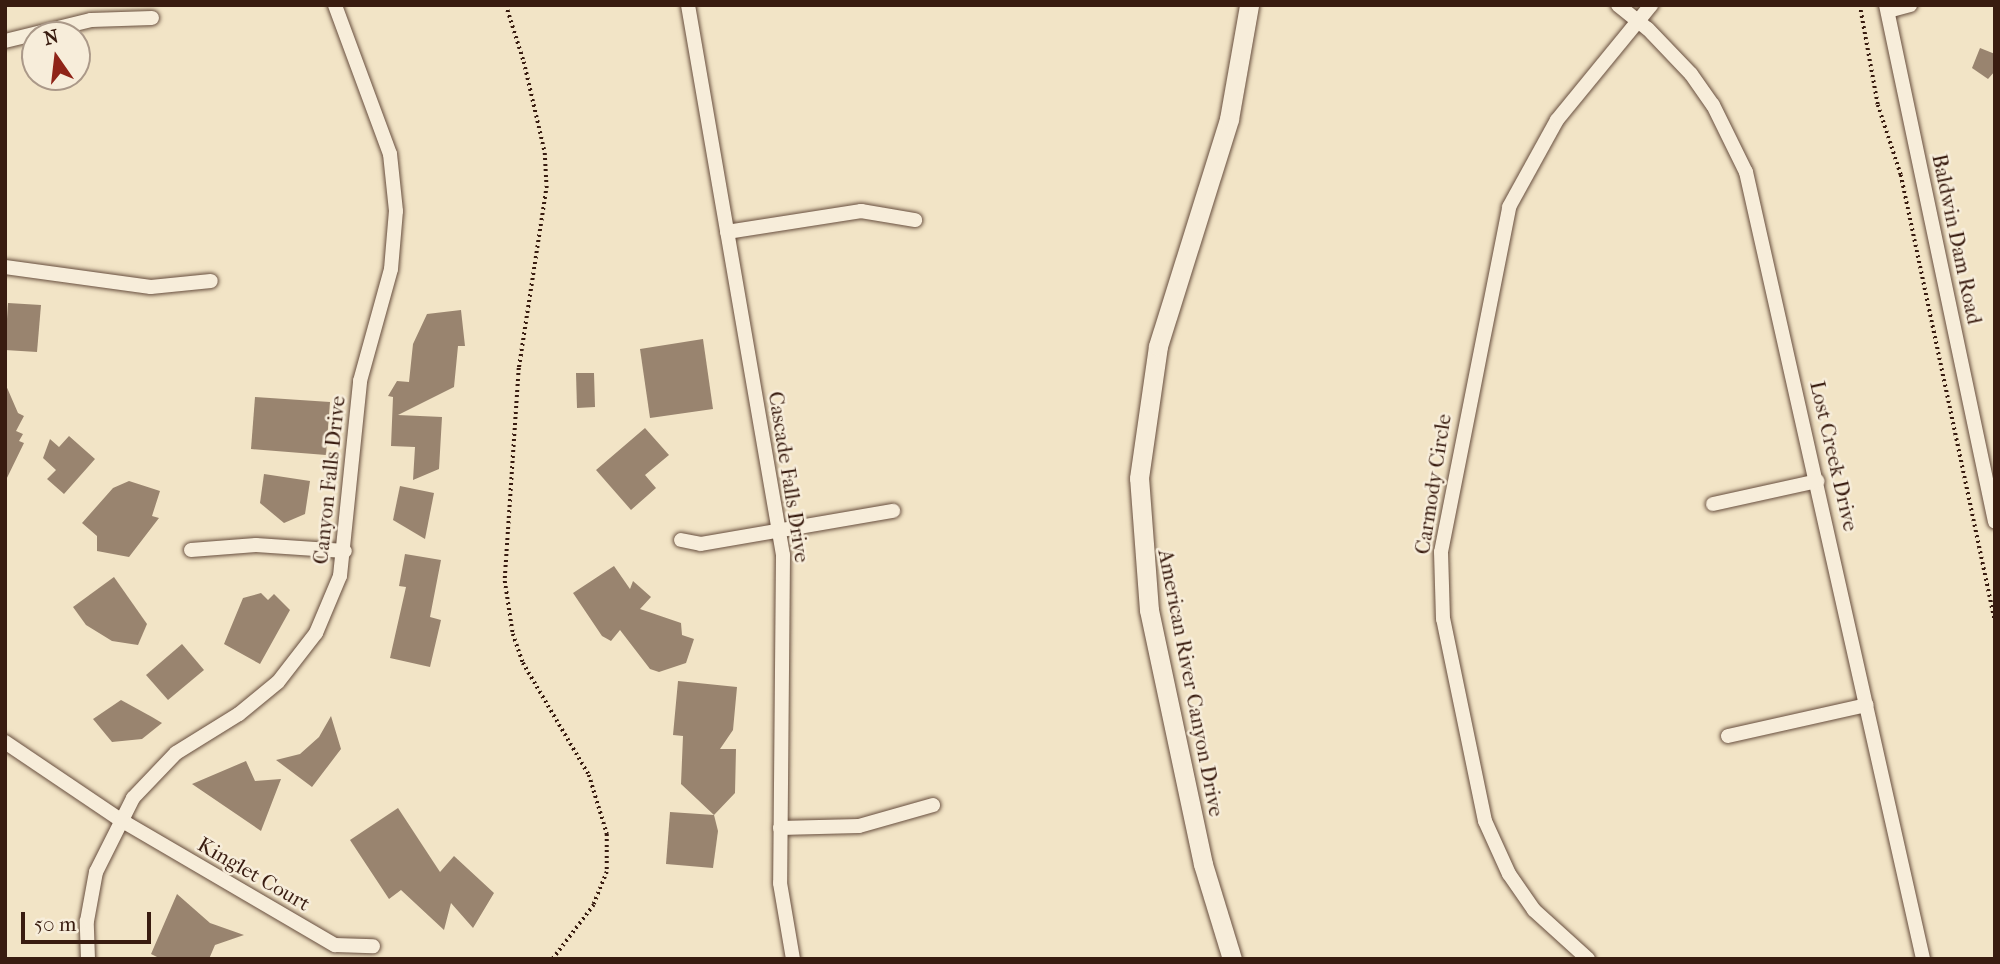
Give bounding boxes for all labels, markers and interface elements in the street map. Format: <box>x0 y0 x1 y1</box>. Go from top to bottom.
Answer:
north arrow <box>21 21 91 91</box>
text: N <box>42 25 61 50</box>
street label: Baldwin Dam Road <box>1927 152 1987 326</box>
street label: Lost Creek Drive <box>1804 378 1864 534</box>
street label: Cascade Falls Drive <box>763 390 815 564</box>
street label: Canyon Falls Drive <box>308 394 350 566</box>
street label: Carmody Circle <box>1409 412 1457 556</box>
street label: American River Canyon Drive <box>1153 547 1229 819</box>
street label: Kinglet Court <box>193 832 315 916</box>
scale bar <box>24 898 154 942</box>
text: 50 m <box>34 912 77 936</box>

